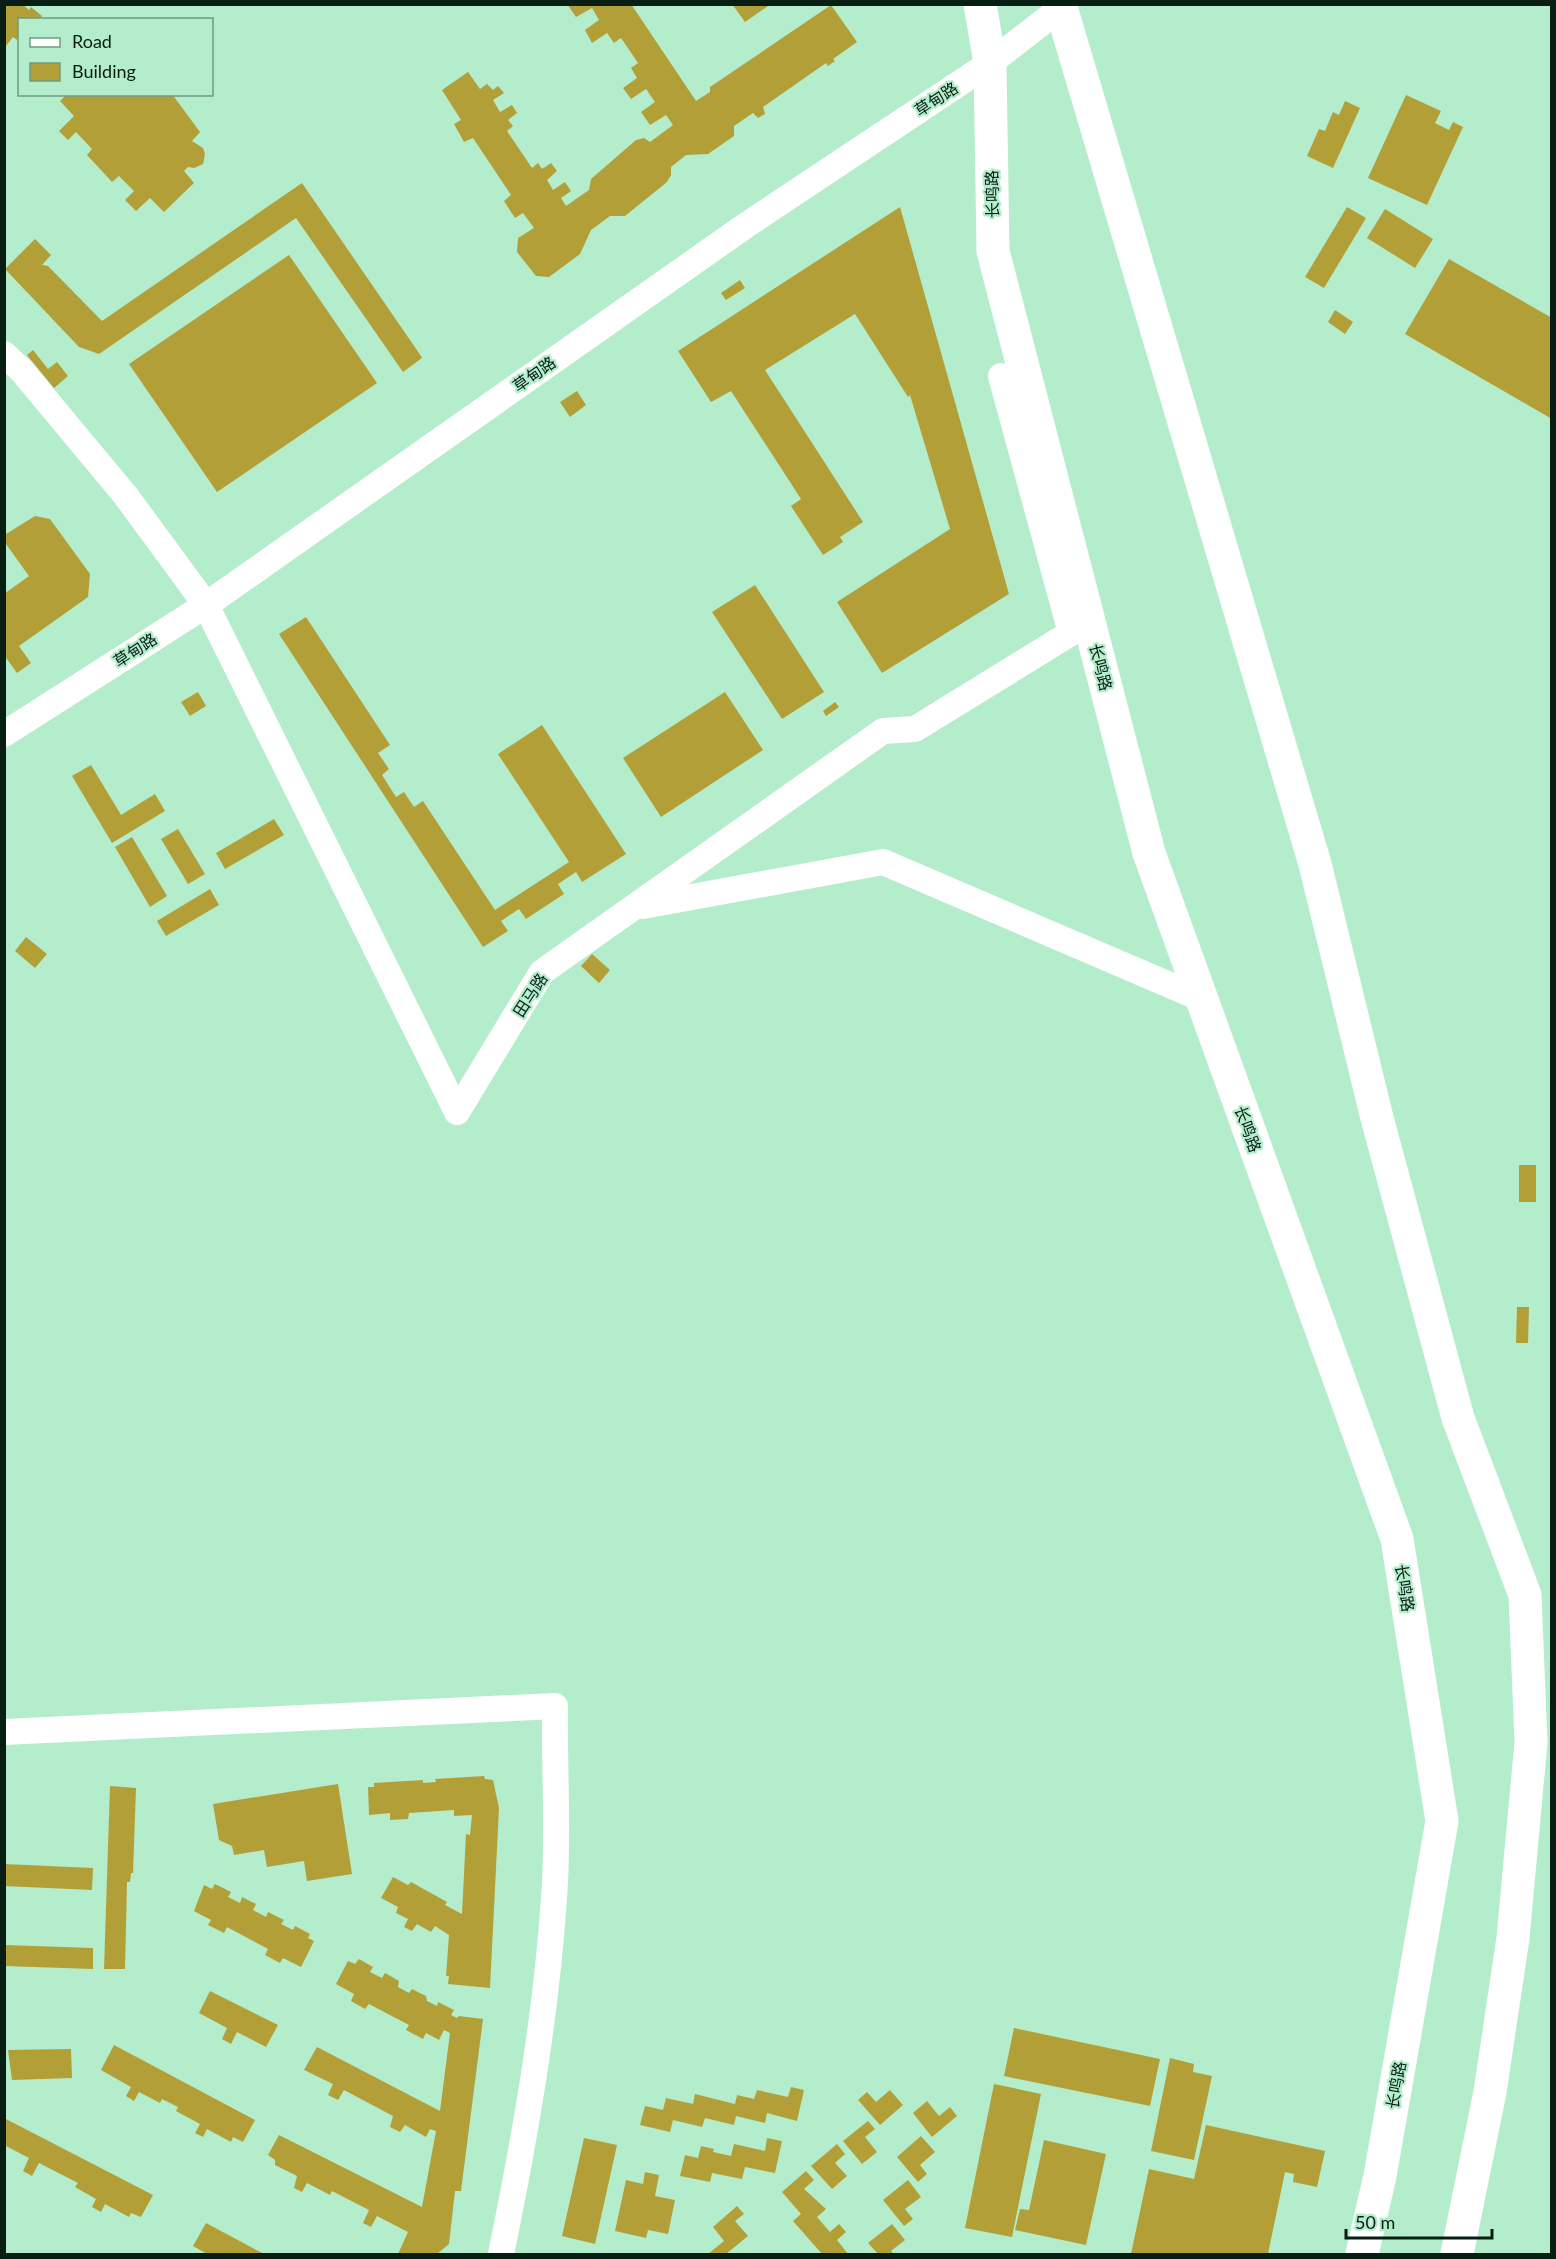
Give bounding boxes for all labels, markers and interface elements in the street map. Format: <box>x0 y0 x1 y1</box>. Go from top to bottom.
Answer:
legend <box>18 18 213 96</box>
text: Road <box>72 30 112 52</box>
text: Building <box>72 60 136 82</box>
street label: 草甸路 <box>910 78 961 120</box>
street label: 长鸣路 <box>982 170 1001 218</box>
street label: 草甸路 <box>509 352 559 395</box>
street label: 草甸路 <box>109 629 160 671</box>
street label: 长鸣路 <box>1086 641 1117 692</box>
street label: 田马路 <box>509 969 551 1020</box>
street label: 长鸣路 <box>1231 1103 1266 1155</box>
street label: 长鸣路 <box>1392 1563 1419 1613</box>
street label: 长鸣路 <box>1382 2060 1409 2110</box>
scale bar <box>1346 2202 1492 2240</box>
text: 50 m <box>1355 2211 1395 2233</box>

